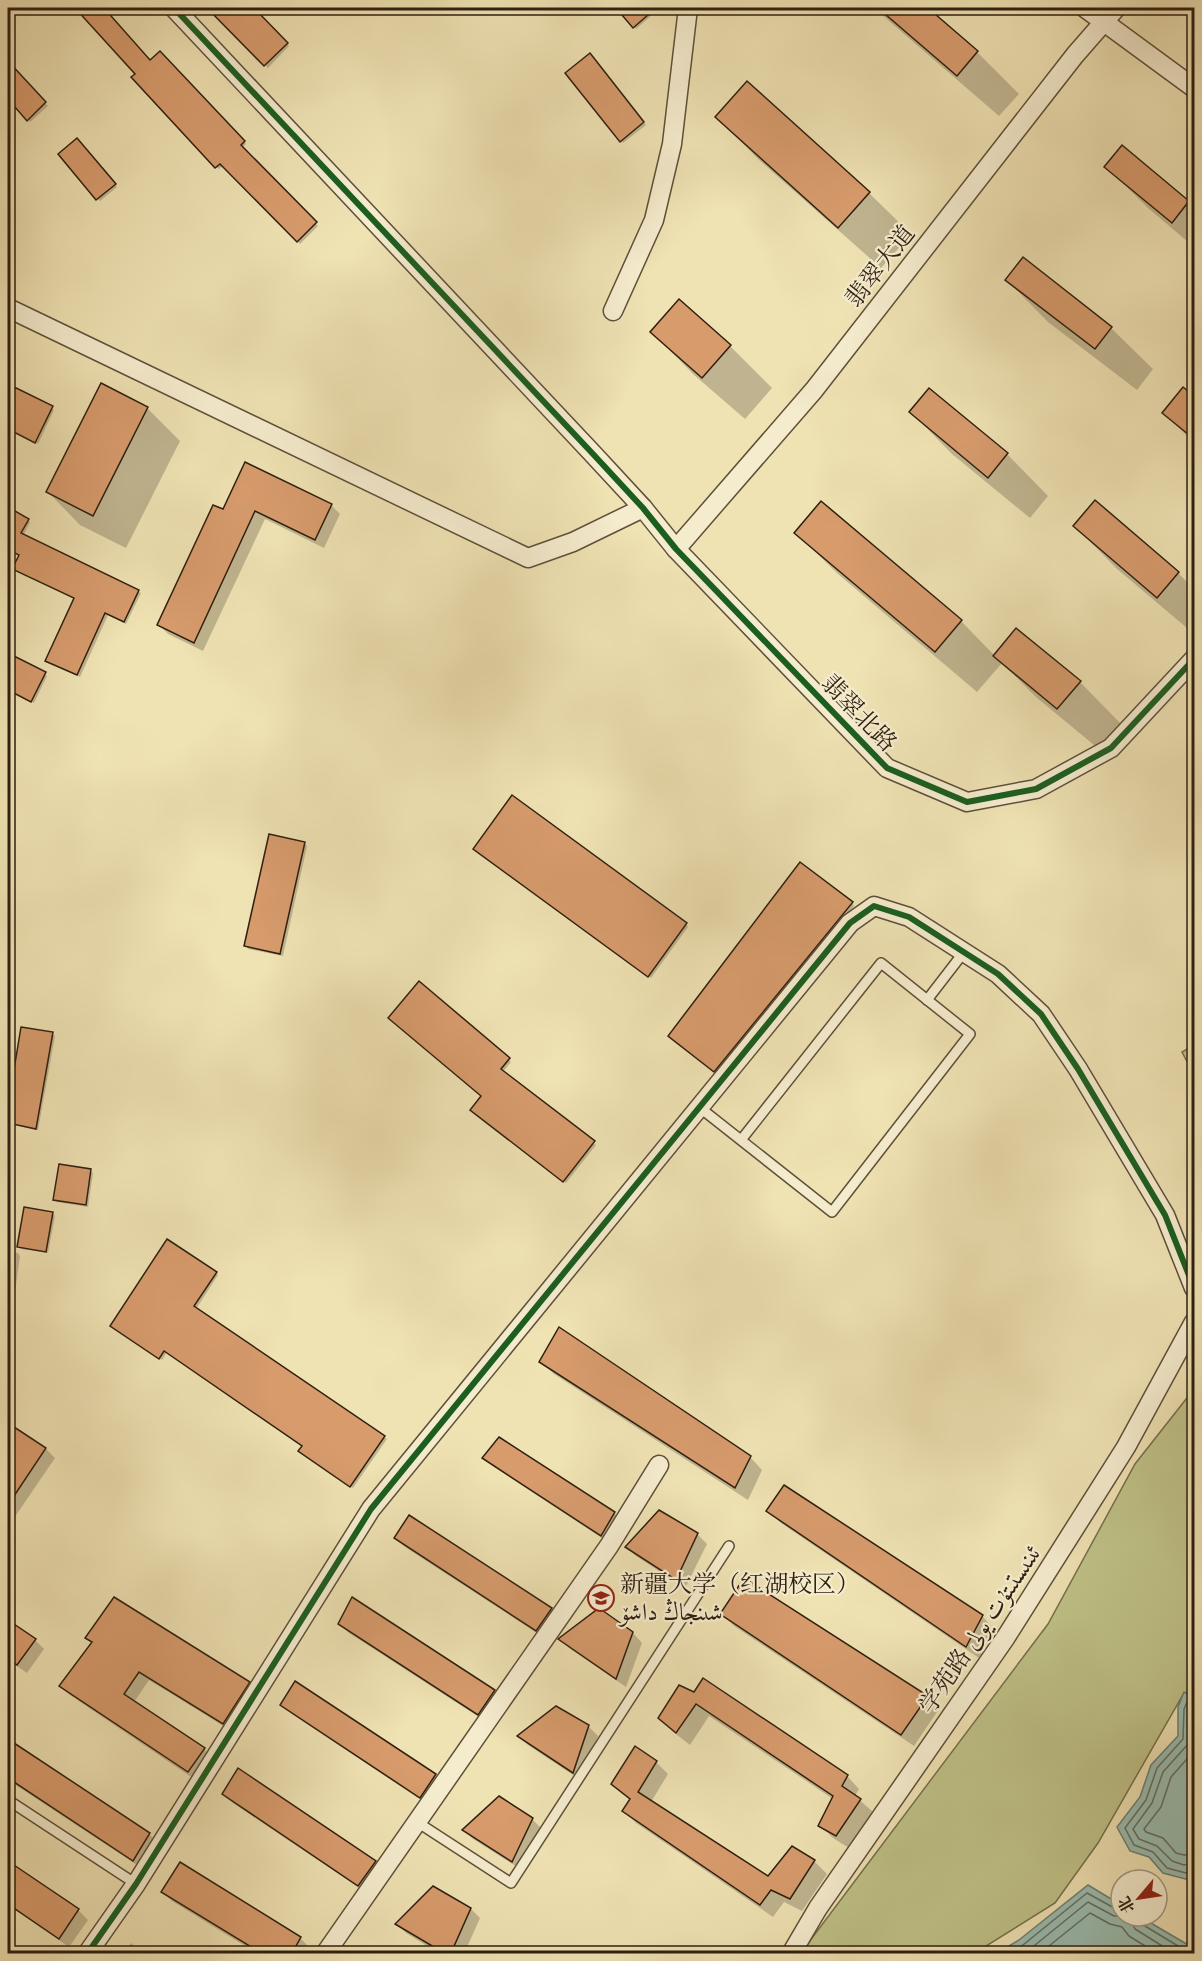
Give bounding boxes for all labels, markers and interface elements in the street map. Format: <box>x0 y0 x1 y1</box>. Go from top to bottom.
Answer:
street label: 翡翠大道 <box>839 220 923 314</box>
street label: 翡翠北路 <box>813 669 902 759</box>
street label: 学苑路 ئىنىستىتۇت يولى <box>913 1539 1049 1720</box>
place label: 新疆大学（红湖校区） شىنجاڭ داشۆ <box>618 1570 860 1629</box>
school or university icon: 新疆大学（红湖校区） شىنجاڭ داشۆ <box>586 1583 616 1613</box>
north arrow <box>1109 1868 1169 1928</box>
text: 北 <box>1115 1892 1140 1916</box>

